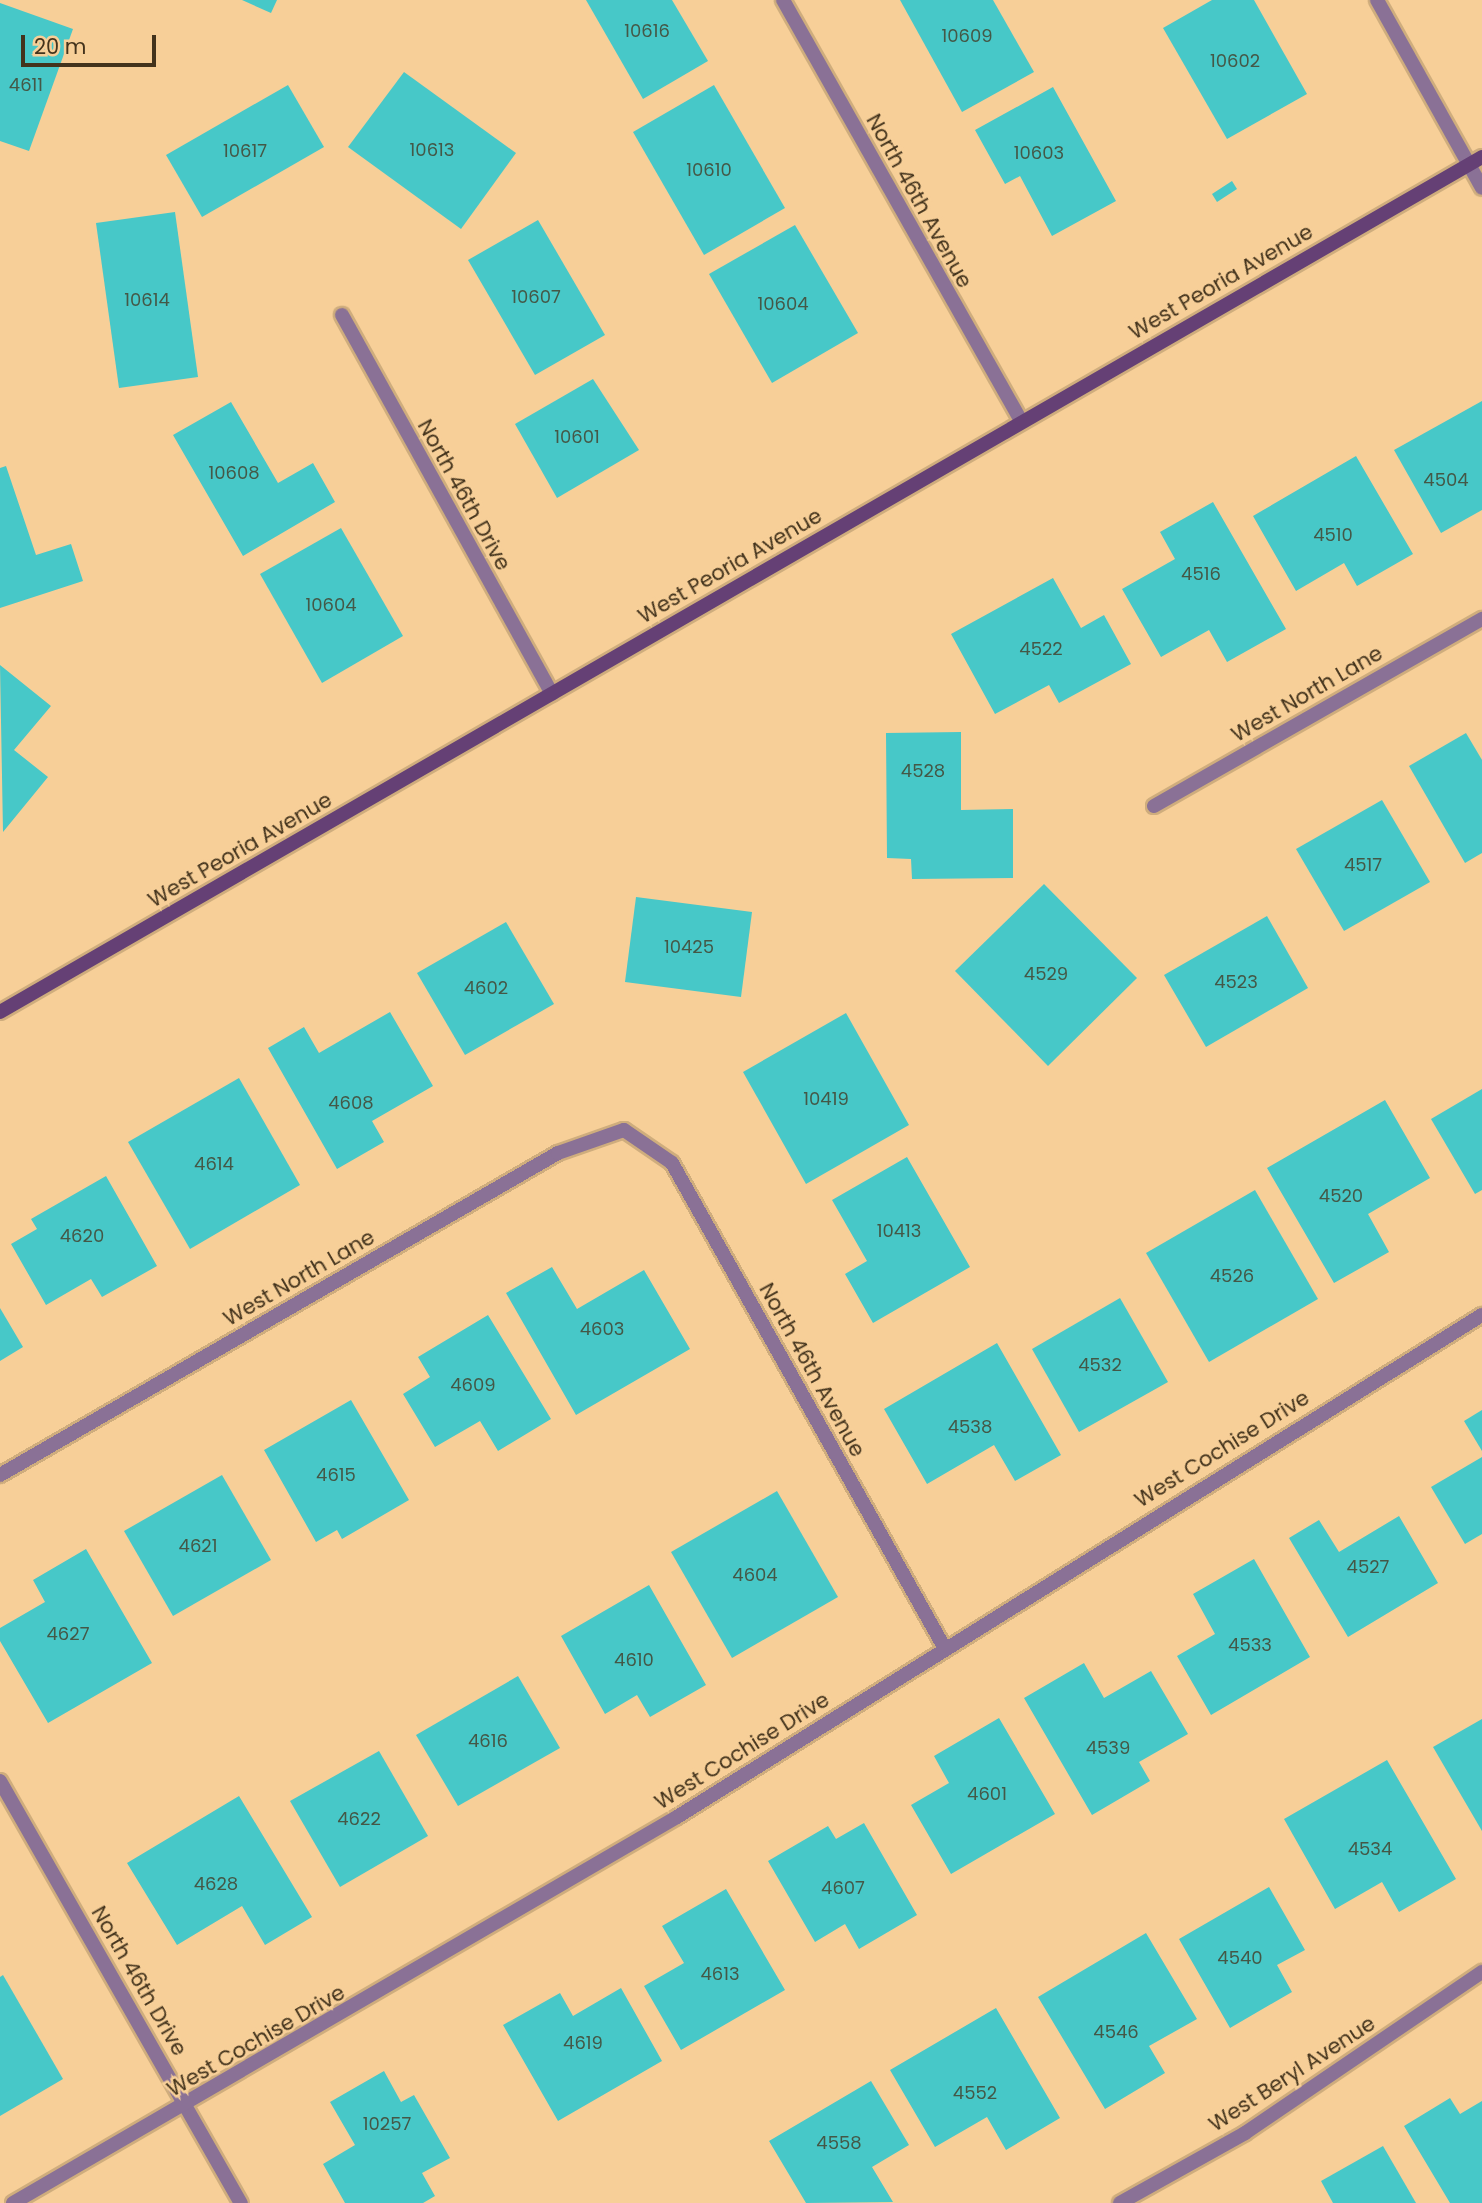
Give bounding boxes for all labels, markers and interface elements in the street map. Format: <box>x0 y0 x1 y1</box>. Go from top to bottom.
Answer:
house number: 10616 <box>624 20 670 42</box>
scale bar <box>24 21 159 65</box>
house number: 10609 <box>941 25 993 47</box>
text: 20 m <box>34 32 87 61</box>
house number: 10602 <box>1210 50 1260 72</box>
house number: 4611 <box>9 74 43 96</box>
street label: North 46th Avenue <box>861 110 977 292</box>
house number: 10613 <box>410 139 454 161</box>
house number: 10617 <box>223 140 267 162</box>
house number: 10603 <box>1014 142 1064 164</box>
house number: 10610 <box>686 159 732 181</box>
street label: West Peoria Avenue <box>1125 219 1317 345</box>
house number: 10607 <box>511 286 561 308</box>
house number: 10614 <box>124 289 170 311</box>
house number: 10604 <box>757 293 809 315</box>
street label: North 46th Drive <box>412 415 516 575</box>
house number: 10601 <box>554 426 600 448</box>
house number: 10608 <box>208 462 260 484</box>
house number: 4504 <box>1423 469 1469 491</box>
street label: West Peoria Avenue <box>634 503 826 629</box>
house number: 4510 <box>1313 524 1353 546</box>
house number: 4516 <box>1181 563 1221 585</box>
house number: 10604 <box>305 594 357 616</box>
house number: 4522 <box>1019 638 1063 660</box>
street label: West North Lane <box>1227 641 1387 747</box>
house number: 4528 <box>901 760 945 782</box>
street label: West Peoria Avenue <box>144 787 336 913</box>
house number: 4517 <box>1344 854 1382 876</box>
house number: 10425 <box>664 936 714 958</box>
house number: 4529 <box>1024 963 1068 985</box>
house number: 4523 <box>1214 971 1258 993</box>
house number: 4602 <box>464 977 508 999</box>
house number: 10419 <box>803 1088 849 1110</box>
house number: 4608 <box>328 1092 374 1114</box>
house number: 4614 <box>194 1153 234 1175</box>
house number: 4520 <box>1319 1185 1363 1207</box>
house number: 10413 <box>877 1220 921 1242</box>
house number: 4620 <box>60 1225 104 1247</box>
street label: West North Lane <box>219 1225 379 1331</box>
house number: 4526 <box>1210 1265 1254 1287</box>
street label: North 46th Avenue <box>754 1279 870 1461</box>
house number: 4603 <box>580 1318 624 1340</box>
house number: 4532 <box>1078 1354 1122 1376</box>
house number: 4609 <box>450 1374 496 1396</box>
street label: West Cochise Drive <box>1130 1385 1314 1513</box>
house number: 4538 <box>948 1416 992 1438</box>
house number: 4615 <box>316 1464 356 1486</box>
house number: 4621 <box>179 1535 217 1557</box>
house number: 4527 <box>1347 1556 1389 1578</box>
house number: 4604 <box>732 1564 778 1586</box>
house number: 4627 <box>47 1623 89 1645</box>
house number: 4533 <box>1228 1634 1272 1656</box>
house number: 4610 <box>614 1649 654 1671</box>
street label: West Cochise Drive <box>650 1687 834 1815</box>
house number: 4616 <box>468 1730 508 1752</box>
house number: 4539 <box>1086 1737 1130 1759</box>
house number: 4601 <box>967 1783 1007 1805</box>
house number: 4622 <box>337 1808 381 1830</box>
house number: 4534 <box>1348 1838 1392 1860</box>
house number: 4628 <box>194 1873 238 1895</box>
house number: 4607 <box>821 1877 865 1899</box>
street label: North 46th Drive <box>86 1902 192 2060</box>
house number: 4540 <box>1217 1947 1263 1969</box>
house number: 4613 <box>700 1963 740 1985</box>
street label: West Cochise Drive <box>163 1980 349 2102</box>
street label: West Beryl Avenue <box>1204 2011 1380 2137</box>
house number: 4546 <box>1093 2021 1139 2043</box>
house number: 4619 <box>563 2032 603 2054</box>
house number: 4552 <box>953 2082 997 2104</box>
house number: 10257 <box>363 2113 411 2135</box>
house number: 4558 <box>816 2132 862 2154</box>

